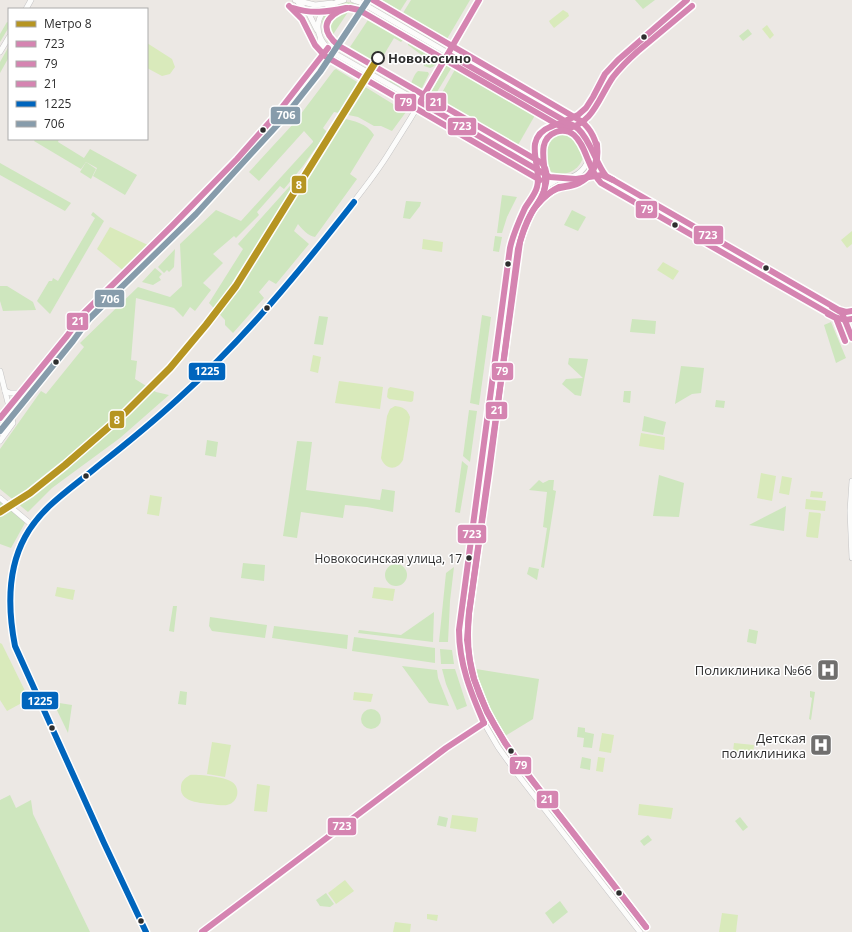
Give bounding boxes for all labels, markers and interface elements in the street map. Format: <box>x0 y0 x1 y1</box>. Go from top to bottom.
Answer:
legend <box>8 8 148 140</box>
text: Метро 8 <box>44 15 92 32</box>
unlabelled marker <box>639 32 649 42</box>
text: 723 <box>44 35 65 52</box>
place label: Новокосино <box>388 49 471 67</box>
marker: Новокосино <box>371 51 385 65</box>
text: 79 <box>44 55 58 72</box>
text: 21 <box>44 75 58 92</box>
line badge: 21 <box>425 92 447 112</box>
line badge: 79 <box>394 93 417 112</box>
text: 79 <box>400 94 412 109</box>
text: 21 <box>430 94 442 109</box>
text: 1225 <box>44 95 72 112</box>
line badge: 706 <box>270 106 301 125</box>
text: 706 <box>277 107 295 122</box>
text: 706 <box>44 115 65 132</box>
line badge: 723 <box>447 117 477 136</box>
text: 723 <box>453 118 471 133</box>
unlabelled marker <box>258 125 268 135</box>
line badge: 8 <box>291 175 307 194</box>
text: 8 <box>296 177 302 192</box>
line badge: 79 <box>635 200 658 219</box>
text: 79 <box>641 201 653 216</box>
unlabelled marker <box>670 220 680 230</box>
line badge: 723 <box>693 225 724 245</box>
text: 723 <box>699 227 717 242</box>
unlabelled marker <box>503 259 513 269</box>
unlabelled marker <box>761 263 771 273</box>
line badge: 706 <box>94 289 125 308</box>
text: 706 <box>101 291 119 306</box>
unlabelled marker <box>262 303 272 313</box>
line badge: 21 <box>66 312 89 331</box>
text: 21 <box>72 313 84 328</box>
unlabelled marker <box>51 357 61 367</box>
line badge: 1225 <box>188 362 226 381</box>
line badge: 79 <box>491 362 514 381</box>
text: 1225 <box>194 363 220 378</box>
text: 79 <box>496 363 508 378</box>
line badge: 21 <box>485 401 508 420</box>
text: 21 <box>491 402 503 417</box>
line badge: 8 <box>109 410 125 429</box>
text: 8 <box>114 412 120 427</box>
unlabelled marker <box>81 471 91 481</box>
line badge: 723 <box>457 524 487 544</box>
text: 723 <box>463 526 481 541</box>
place label: Новокосинская улица, 17 <box>314 550 462 567</box>
marker: Новокосинская улица, 17 <box>464 553 474 563</box>
hospital icon: Поликлиника №66 <box>815 657 841 683</box>
place label: Поликлиника №66 <box>695 661 812 679</box>
line badge: 1225 <box>21 691 59 710</box>
text: 1225 <box>27 693 53 708</box>
unlabelled marker <box>47 723 57 733</box>
place label: Детская поликлиника <box>722 729 806 762</box>
hospital icon: Детская поликлиника <box>808 732 834 758</box>
unlabelled marker <box>506 746 516 756</box>
line badge: 79 <box>509 756 532 775</box>
text: 79 <box>515 757 527 772</box>
line badge: 21 <box>536 790 559 809</box>
text: 21 <box>541 791 553 806</box>
line badge: 723 <box>327 817 357 836</box>
text: 723 <box>333 818 351 833</box>
unlabelled marker <box>614 888 624 898</box>
unlabelled marker <box>136 916 146 926</box>

